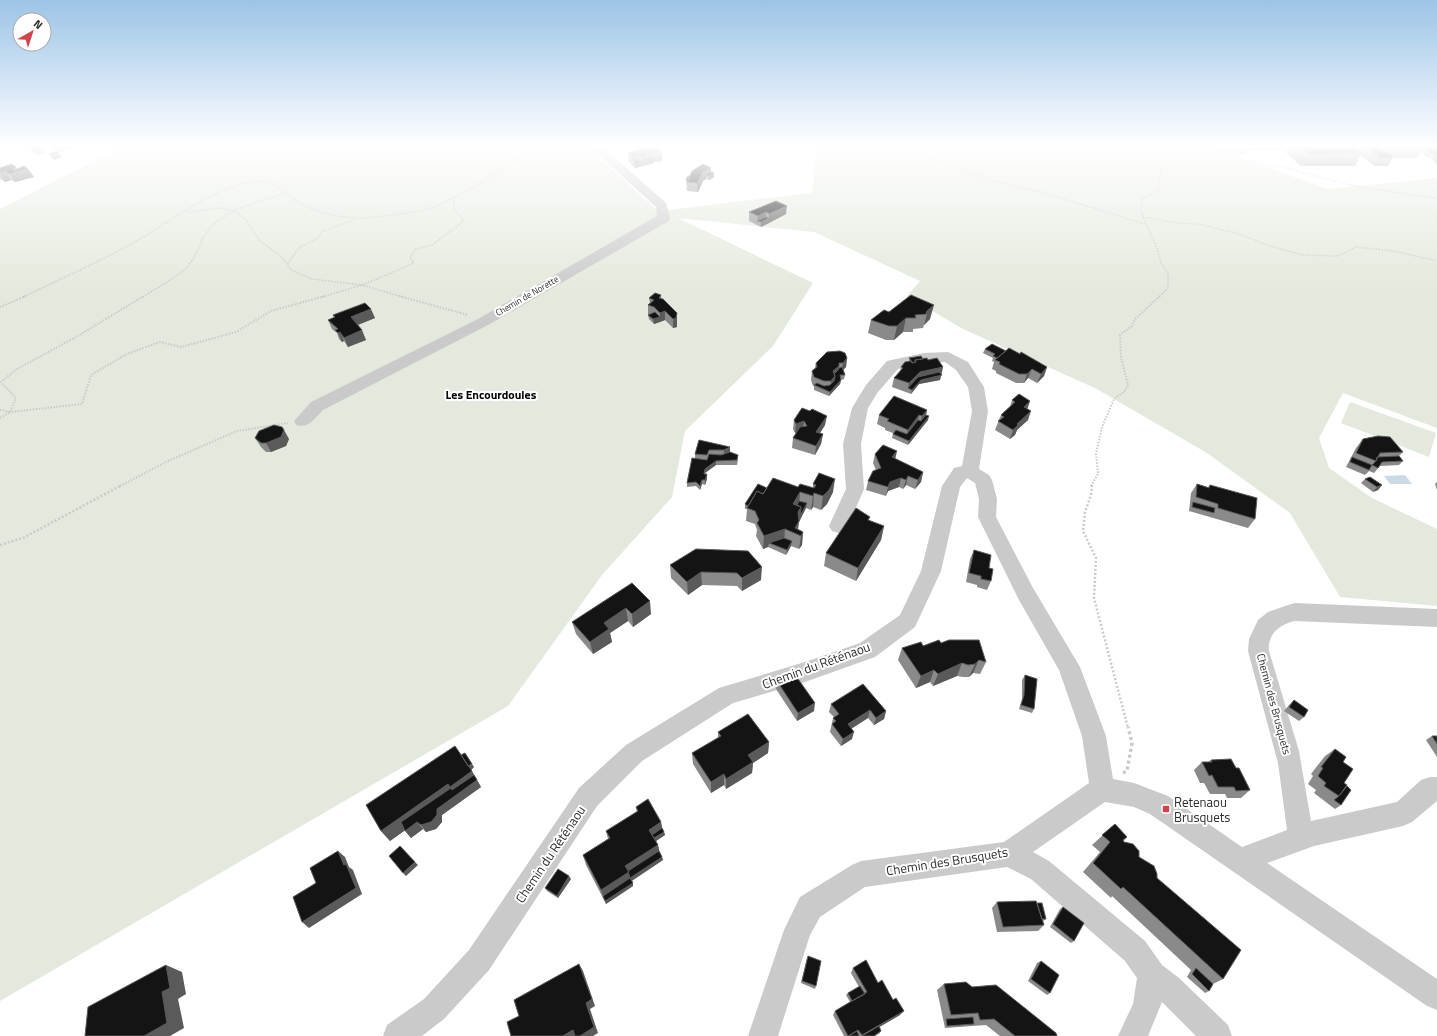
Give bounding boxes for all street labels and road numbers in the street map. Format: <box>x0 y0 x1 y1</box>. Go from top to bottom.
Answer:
street label: Chemin de Norette <box>493 272 561 319</box>
street label: Chemin du Réténaou <box>759 636 873 694</box>
street label: Chemin des Brusquets <box>1253 652 1295 756</box>
street label: Chemin du Réténaou <box>510 801 590 907</box>
street label: Chemin des Brusquets <box>885 842 1009 880</box>

